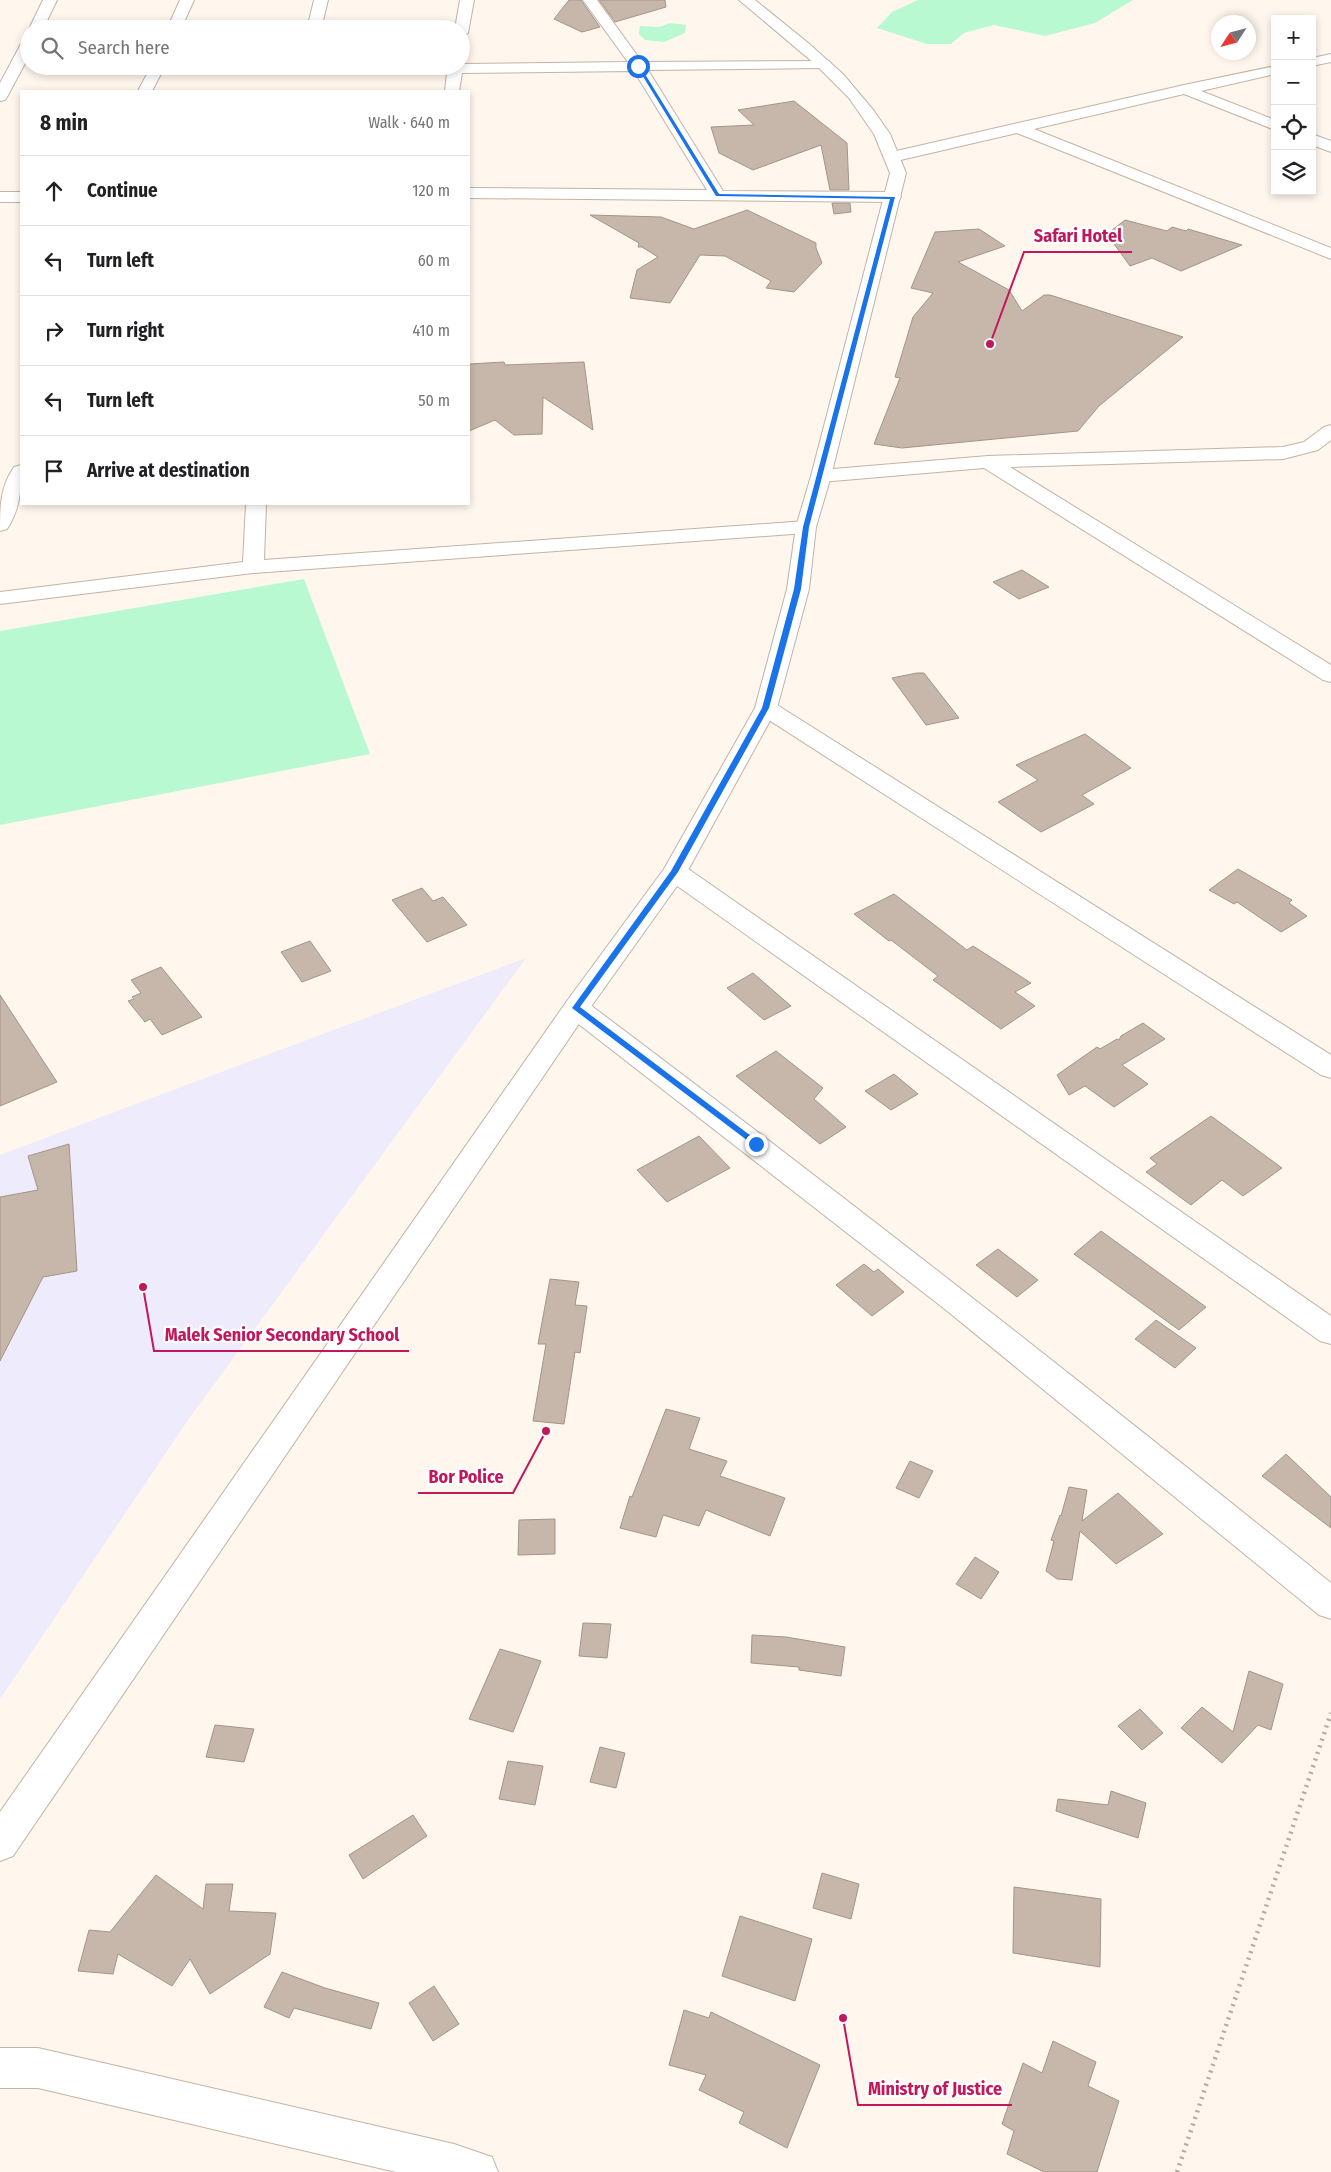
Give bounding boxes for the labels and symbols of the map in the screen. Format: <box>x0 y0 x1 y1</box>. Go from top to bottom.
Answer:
north arrow <box>1211 15 1256 60</box>
route start <box>627 55 650 78</box>
callout: Safari Hotel <box>1024 219 1132 252</box>
text: Safari Hotel <box>1034 225 1122 247</box>
route end <box>745 1133 768 1156</box>
callout: Malek Senior Secondary School <box>154 1318 409 1351</box>
text: Malek Senior Secondary School <box>165 1324 399 1346</box>
callout: Bor Police <box>418 1460 513 1493</box>
text: Bor Police <box>428 1466 504 1488</box>
callout: Ministry of Justice <box>858 2072 1012 2105</box>
text: Ministry of Justice <box>868 2078 1002 2100</box>

